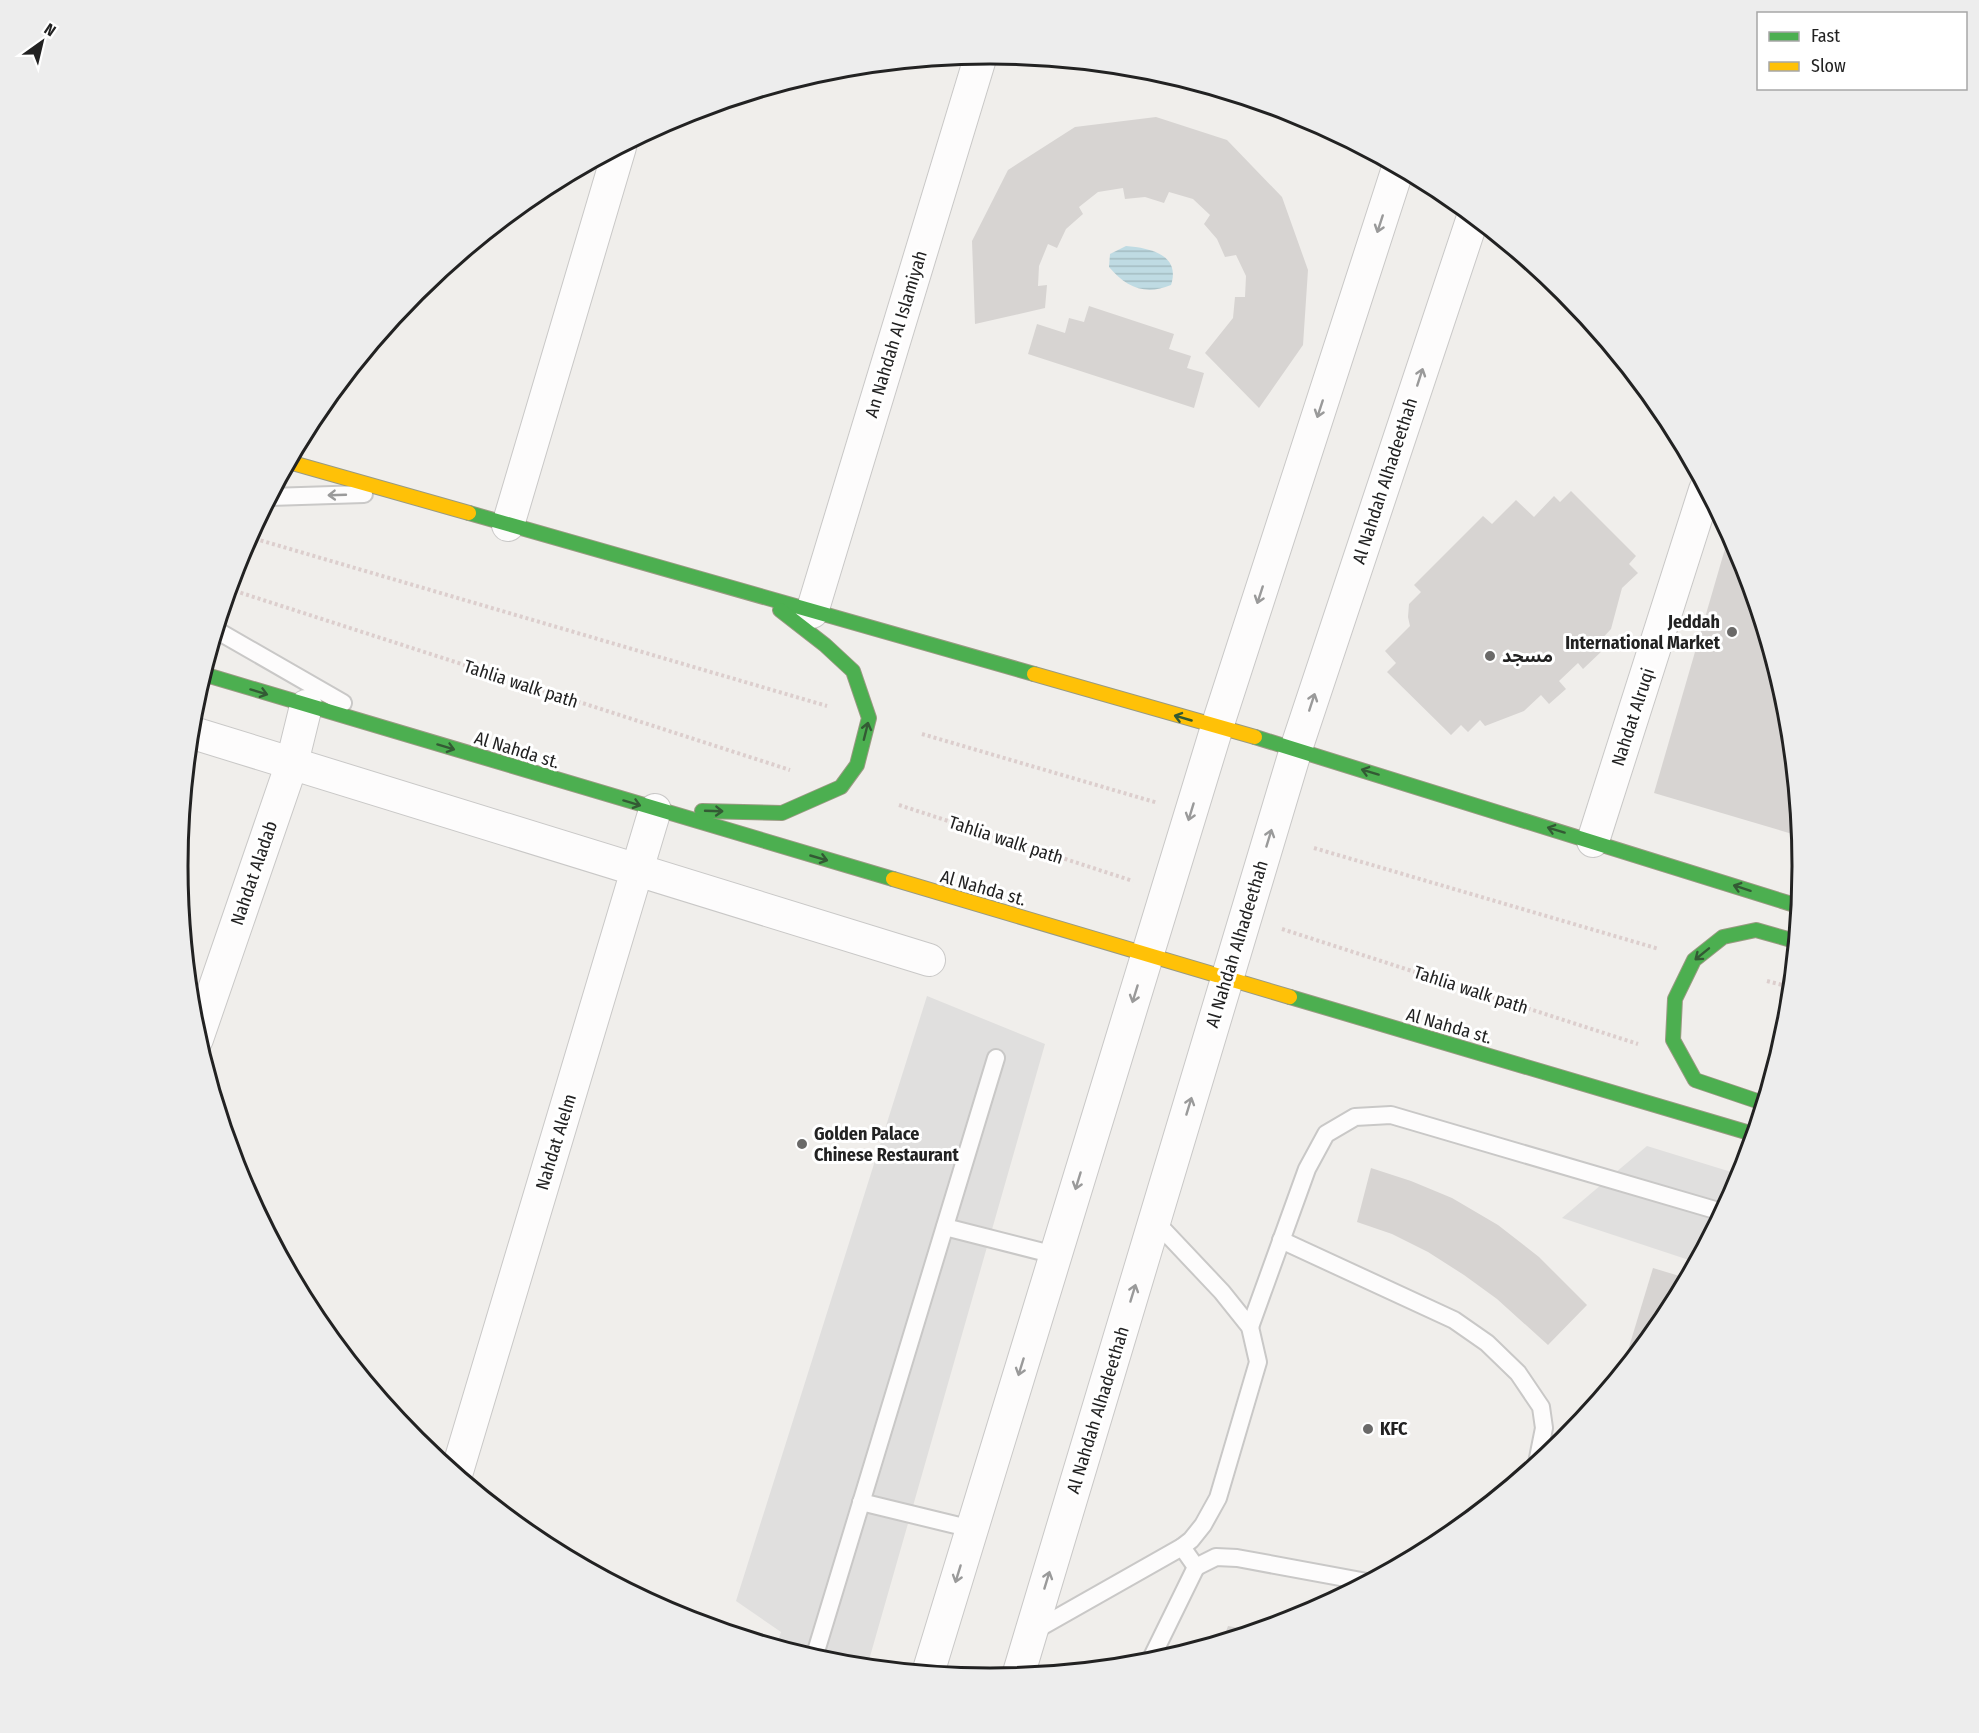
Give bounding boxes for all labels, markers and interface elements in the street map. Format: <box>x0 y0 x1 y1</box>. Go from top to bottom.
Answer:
north arrow <box>12 12 72 72</box>
legend <box>1757 12 1967 90</box>
text: N <box>41 19 59 41</box>
text: Fast <box>1811 25 1840 47</box>
text: Slow <box>1811 55 1846 77</box>
one-way arrow <box>1374 214 1385 233</box>
street label: An Nahdah Al Islamiyah <box>860 248 932 420</box>
one-way arrow <box>1415 368 1426 387</box>
street label: Al Nahdah Alhadeethah <box>1348 395 1422 567</box>
one-way arrow <box>1313 399 1324 418</box>
one-way arrow <box>327 489 347 500</box>
one-way arrow <box>1253 585 1264 604</box>
place label: Jeddah International Market <box>1565 611 1721 654</box>
marker: Jeddah International Market <box>1725 625 1739 639</box>
place label: مسجد <box>1502 645 1553 667</box>
marker: مسجد <box>1483 649 1497 663</box>
street label: Tahlia walk path <box>461 655 581 713</box>
street label: Nahdat Alruqi <box>1607 665 1659 769</box>
one-way arrow <box>249 687 268 698</box>
one-way arrow <box>1307 693 1318 712</box>
one-way arrow <box>1174 712 1193 723</box>
one-way arrow <box>860 722 872 741</box>
street label: Al Nahda st. <box>472 727 562 773</box>
one-way arrow <box>436 742 455 753</box>
one-way arrow <box>1361 766 1380 777</box>
one-way arrow <box>623 798 642 809</box>
one-way arrow <box>1185 802 1196 821</box>
one-way arrow <box>703 806 723 817</box>
street label: Tahlia walk path <box>946 811 1066 869</box>
street label: Nahdat Aladab <box>226 818 282 928</box>
one-way arrow <box>1547 824 1566 835</box>
one-way arrow <box>1264 829 1275 848</box>
one-way arrow <box>810 853 829 864</box>
street label: Al Nahdah Alhadeethah <box>1201 858 1273 1030</box>
street label: Al Nahda st. <box>938 865 1028 911</box>
one-way arrow <box>1733 882 1752 893</box>
one-way arrow <box>1694 947 1710 960</box>
street label: Tahlia walk path <box>1411 961 1531 1019</box>
one-way arrow <box>1129 984 1140 1003</box>
street label: Al Nahda st. <box>1404 1003 1494 1049</box>
street label: Nahdat Alelm <box>531 1091 581 1193</box>
one-way arrow <box>1184 1097 1195 1116</box>
place label: Golden Palace Chinese Restaurant <box>814 1123 959 1166</box>
marker: Golden Palace Chinese Restaurant <box>795 1137 809 1151</box>
one-way arrow <box>1072 1171 1083 1190</box>
one-way arrow <box>1128 1283 1139 1302</box>
street label: Al Nahdah Alhadeethah <box>1062 1324 1134 1496</box>
one-way arrow <box>1015 1357 1026 1376</box>
place label: KFC <box>1380 1418 1408 1440</box>
marker: KFC <box>1361 1422 1375 1436</box>
one-way arrow <box>952 1564 963 1583</box>
one-way arrow <box>1042 1571 1053 1590</box>

